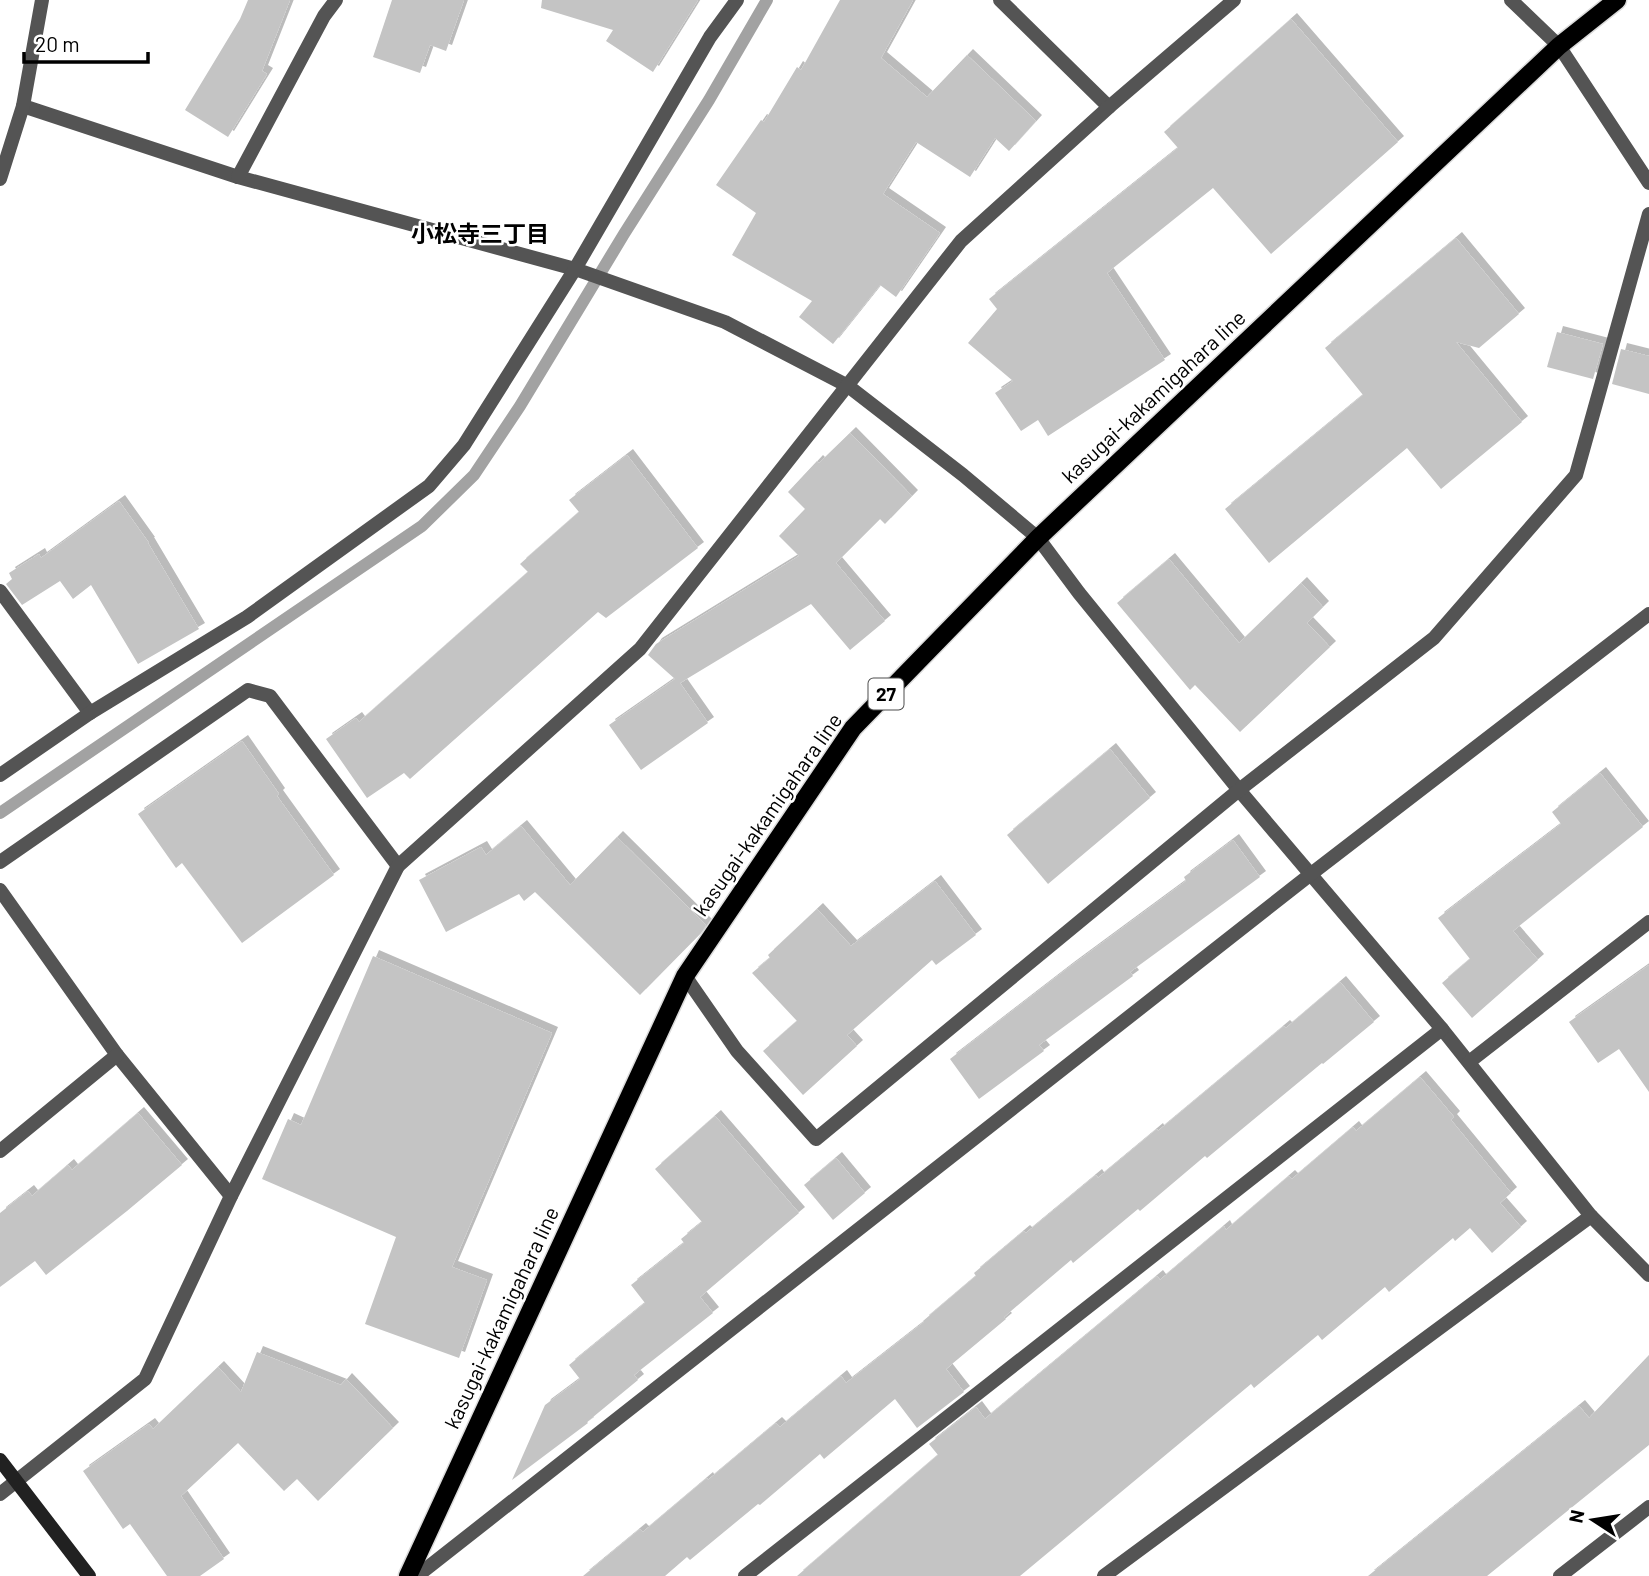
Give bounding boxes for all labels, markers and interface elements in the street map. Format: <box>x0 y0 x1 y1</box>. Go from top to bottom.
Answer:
scale bar <box>24 21 149 65</box>
text: 20 m <box>35 31 80 56</box>
district label: 小松寺三丁目 <box>411 219 549 247</box>
street label: kasugai-kakamigahara line <box>1056 304 1250 488</box>
road number: 27 <box>868 678 903 709</box>
street label: kasugai-kakamigahara line <box>687 708 846 920</box>
street label: kasugai-kakamigahara line <box>438 1202 563 1432</box>
north arrow <box>1558 1485 1628 1555</box>
text: N <box>1563 1508 1588 1525</box>

